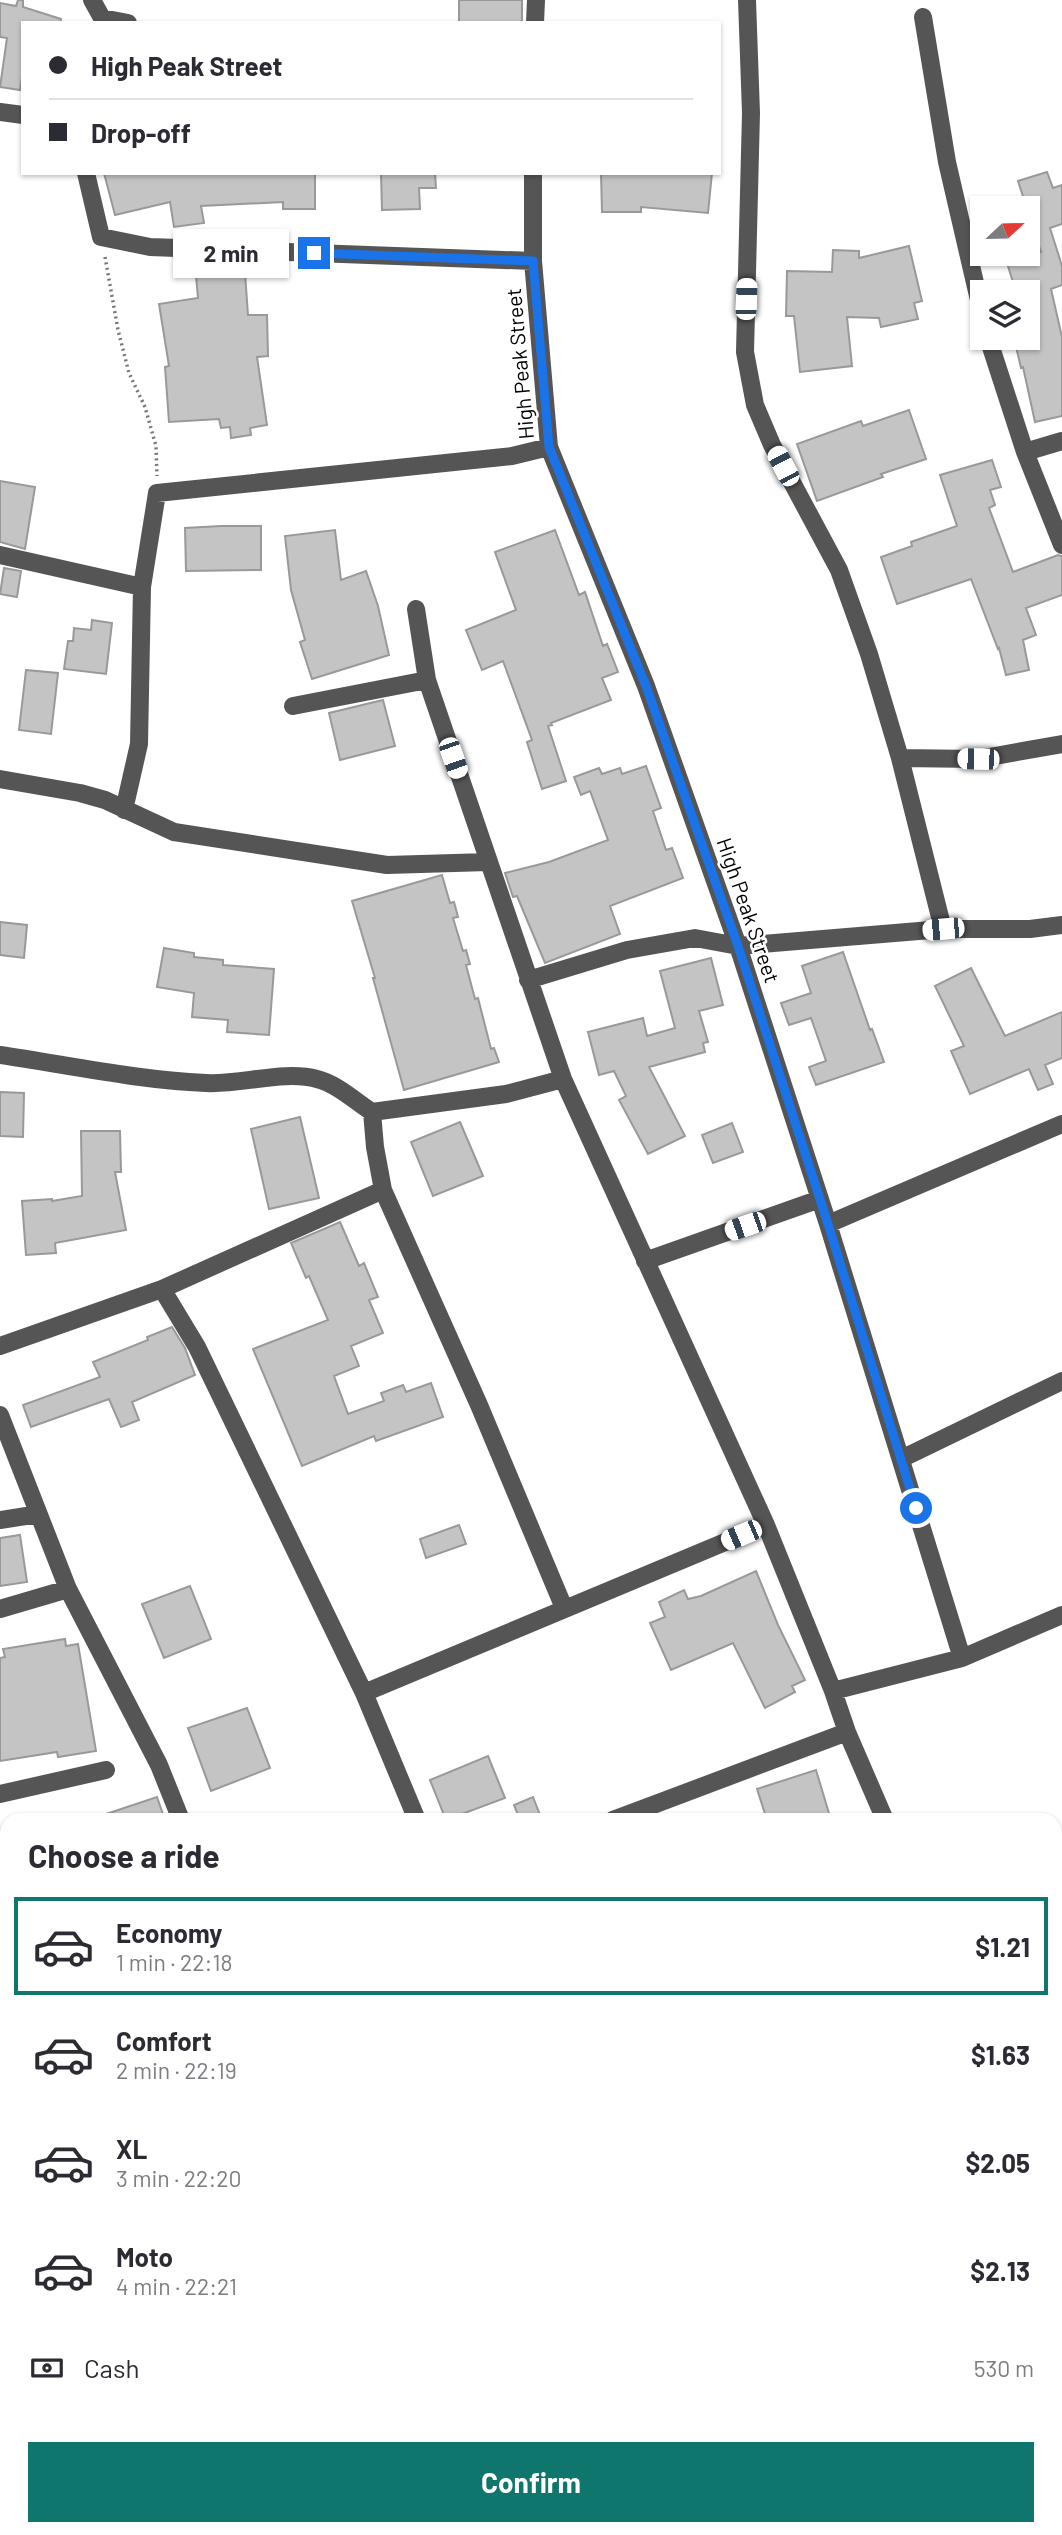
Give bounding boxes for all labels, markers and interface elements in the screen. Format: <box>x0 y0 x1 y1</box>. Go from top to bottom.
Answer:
text: High Peak Street <box>91 50 282 81</box>
text: Drop-off <box>91 117 191 148</box>
north arrow <box>970 196 1040 266</box>
map controls <box>970 196 1040 350</box>
callout: 2 min <box>174 229 290 278</box>
route end <box>298 237 330 269</box>
text: 2 min <box>203 239 259 267</box>
car <box>735 278 758 320</box>
button: layers <box>970 280 1040 350</box>
street label: High Peak Street <box>500 287 538 441</box>
car <box>764 443 803 489</box>
car <box>437 735 470 781</box>
car <box>957 748 1000 770</box>
street label: High Peak Street <box>712 834 786 986</box>
car <box>922 917 965 941</box>
car <box>722 1209 769 1243</box>
route start <box>900 1492 932 1524</box>
car <box>718 1517 765 1553</box>
text: Choose a ride <box>28 1836 220 1874</box>
icon: car <box>32 1915 95 1978</box>
text: Economy <box>116 1917 222 1948</box>
text: $1.21 <box>975 1931 1030 1962</box>
text: 1 min · 22:18 <box>116 1948 232 1976</box>
icon: car <box>32 2023 95 2086</box>
text: Comfort <box>116 2025 212 2056</box>
text: $1.63 <box>971 2039 1030 2070</box>
text: 2 min · 22:19 <box>116 2056 237 2084</box>
icon: car <box>32 2131 95 2194</box>
text: XL <box>116 2133 147 2164</box>
text: $2.05 <box>965 2147 1030 2178</box>
text: 3 min · 22:20 <box>116 2164 242 2192</box>
icon: car <box>32 2239 95 2302</box>
text: Moto <box>116 2241 173 2272</box>
text: $2.13 <box>970 2255 1030 2286</box>
text: 4 min · 22:21 <box>116 2272 237 2300</box>
icon: cash <box>28 2349 66 2387</box>
text: Cash <box>84 2352 139 2383</box>
text: 530 m <box>974 2354 1034 2382</box>
button: Confirm <box>28 2442 1034 2522</box>

